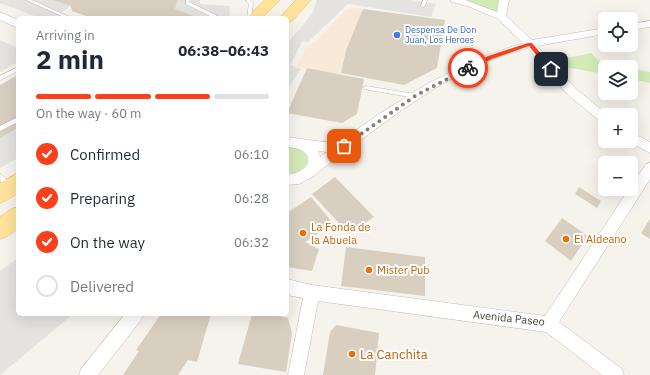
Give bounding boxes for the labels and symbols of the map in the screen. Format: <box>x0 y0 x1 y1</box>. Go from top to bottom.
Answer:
place label: Despensa De Don Juan, Los Heroes <box>405 24 476 45</box>
marker: Despensa De Don Juan, Los Heroes <box>392 30 402 40</box>
courier <box>448 48 488 88</box>
pin <box>534 52 568 86</box>
pin <box>327 129 361 163</box>
place label: La Fonda de la Abuela <box>311 220 371 247</box>
marker: La Fonda de la Abuela <box>298 228 308 238</box>
place label: El Aldeano <box>574 232 627 246</box>
marker: El Aldeano <box>561 234 571 244</box>
place label: Mister Pub <box>377 263 430 277</box>
marker: Mister Pub <box>364 265 374 275</box>
street label: Avenida Paseo <box>472 307 546 329</box>
place label: La Canchita <box>360 346 428 363</box>
marker: La Canchita <box>347 349 357 359</box>

